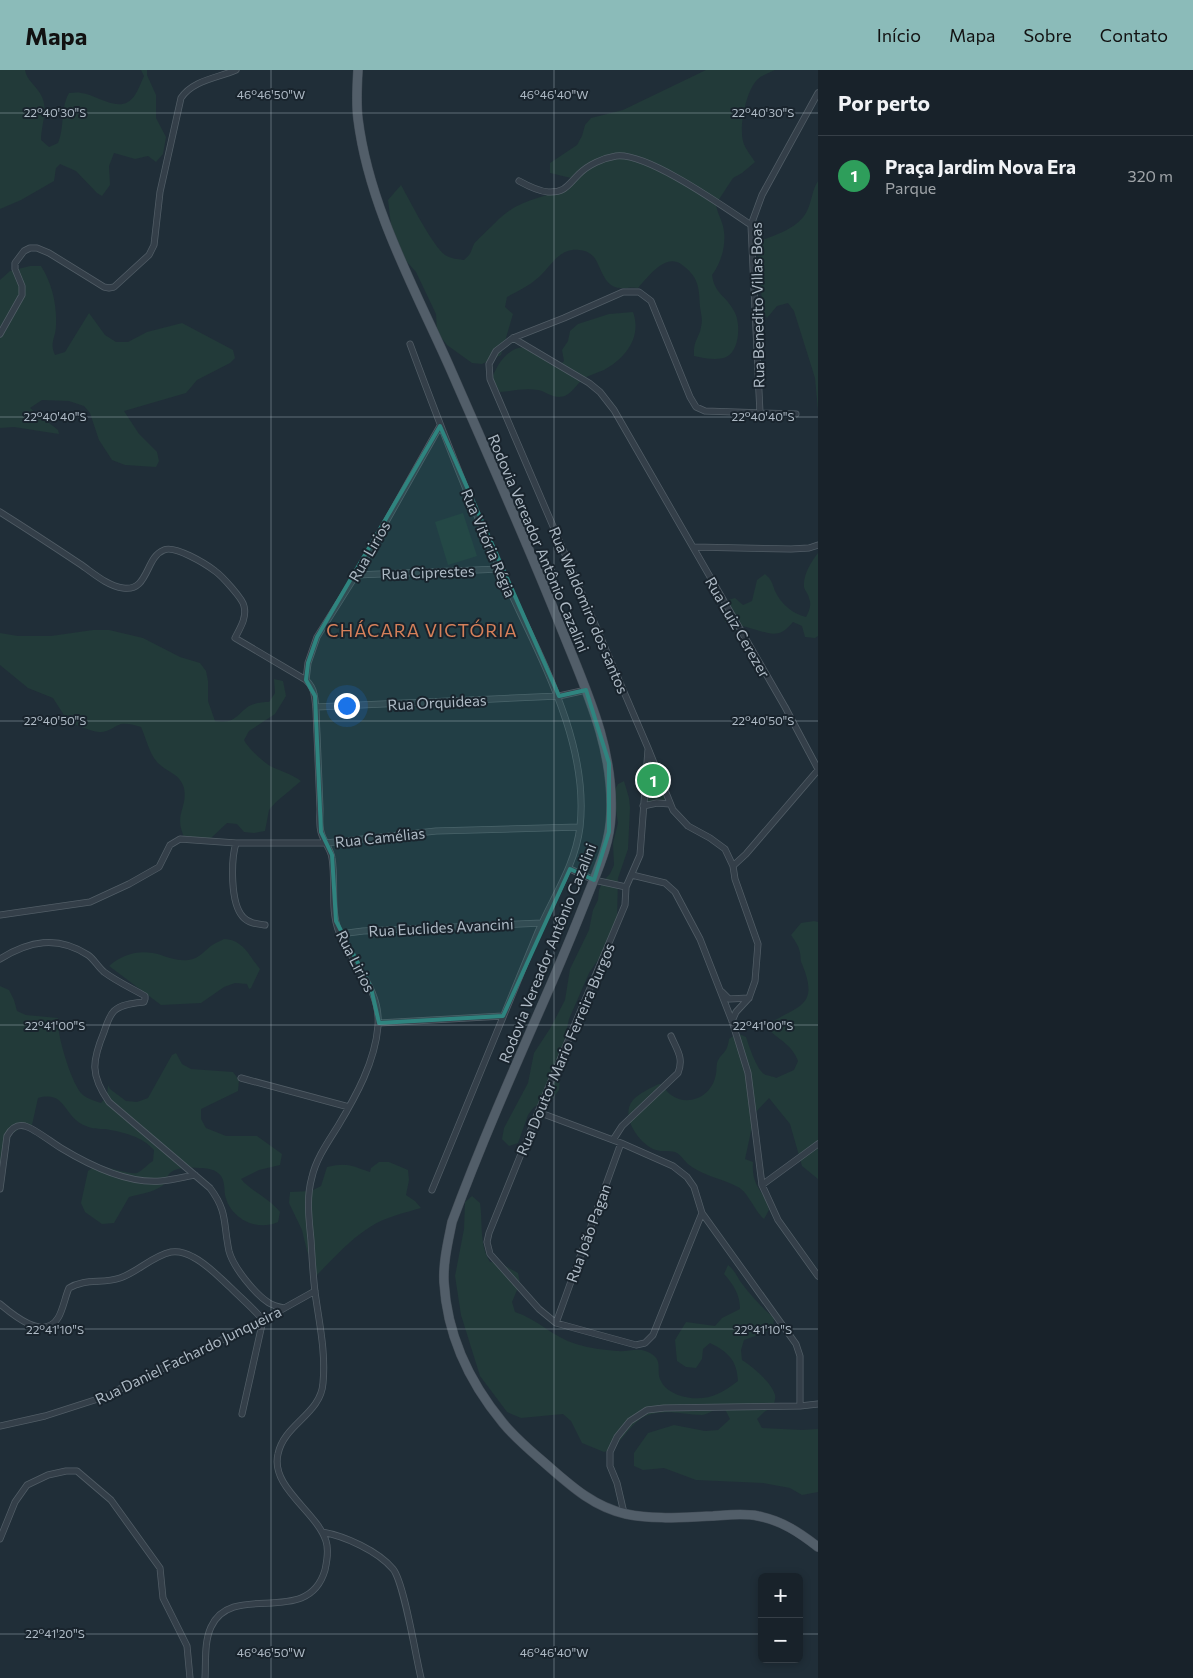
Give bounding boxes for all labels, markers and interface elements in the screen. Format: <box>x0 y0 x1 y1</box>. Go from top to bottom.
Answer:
text: Mapa <box>25 21 87 50</box>
text: Início <box>877 24 921 46</box>
text: Mapa <box>949 24 995 46</box>
text: Sobre <box>1023 24 1072 46</box>
text: Contato <box>1100 24 1168 46</box>
text: 46°46'50"W <box>237 87 305 101</box>
text: 46°46'40"W <box>520 87 588 101</box>
text: Por perto <box>838 90 930 115</box>
text: 22°40'30"S <box>24 105 86 119</box>
text: 22°40'30"S <box>732 105 794 119</box>
text: Praça Jardim Nova Era <box>885 155 1076 178</box>
text: 1 <box>850 166 858 185</box>
text: 320 m <box>1128 166 1173 185</box>
text: Parque <box>885 178 936 197</box>
street label: Rua Benedito Villas Boas <box>747 222 767 388</box>
text: 22°40'40"S <box>23 409 87 423</box>
text: 22°40'40"S <box>731 409 795 423</box>
street label: Rodovia Vereador Antônio Cazalini <box>485 431 593 655</box>
street label: Rua Vitória Régia <box>458 486 520 600</box>
street label: Rua Lirios <box>344 517 394 585</box>
street label: Rua Waldomiro dos santos <box>546 524 632 696</box>
street label: Rua Ciprestes <box>381 561 475 583</box>
street label: Rua Luiz Cerezer <box>702 573 774 681</box>
district label: CHÁCARA VICTÓRIA <box>326 619 518 641</box>
street label: Rua Orquideas <box>387 690 487 714</box>
your location <box>334 693 360 719</box>
text: 22°40'50"S <box>24 713 86 727</box>
text: 22°40'50"S <box>732 713 794 727</box>
pin: 1 <box>637 761 669 799</box>
street label: Rua Camélias <box>334 823 426 851</box>
street label: Rodovia Vereador Antônio Cazalini <box>495 841 599 1065</box>
street label: Rua Euclides Avancini <box>368 914 514 940</box>
street label: Rua Lirios <box>333 927 379 995</box>
street label: Rua Doutor Mario Ferreira Burgos <box>512 940 618 1158</box>
text: 22°41'00"S <box>25 1018 85 1032</box>
text: 22°41'00"S <box>733 1018 793 1032</box>
street label: Rua João Pagan <box>562 1181 614 1285</box>
street label: Rua Daniel Fachardo Junqueira <box>92 1302 284 1408</box>
text: 22°41'10"S <box>26 1322 84 1336</box>
text: 22°41'10"S <box>734 1322 792 1336</box>
map controls <box>758 1573 803 1663</box>
button: + <box>758 1573 803 1618</box>
button: − <box>758 1618 803 1663</box>
text: 22°41'20"S <box>25 1626 85 1640</box>
text: 46°46'50"W <box>237 1645 305 1659</box>
text: 46°46'40"W <box>520 1645 588 1659</box>

